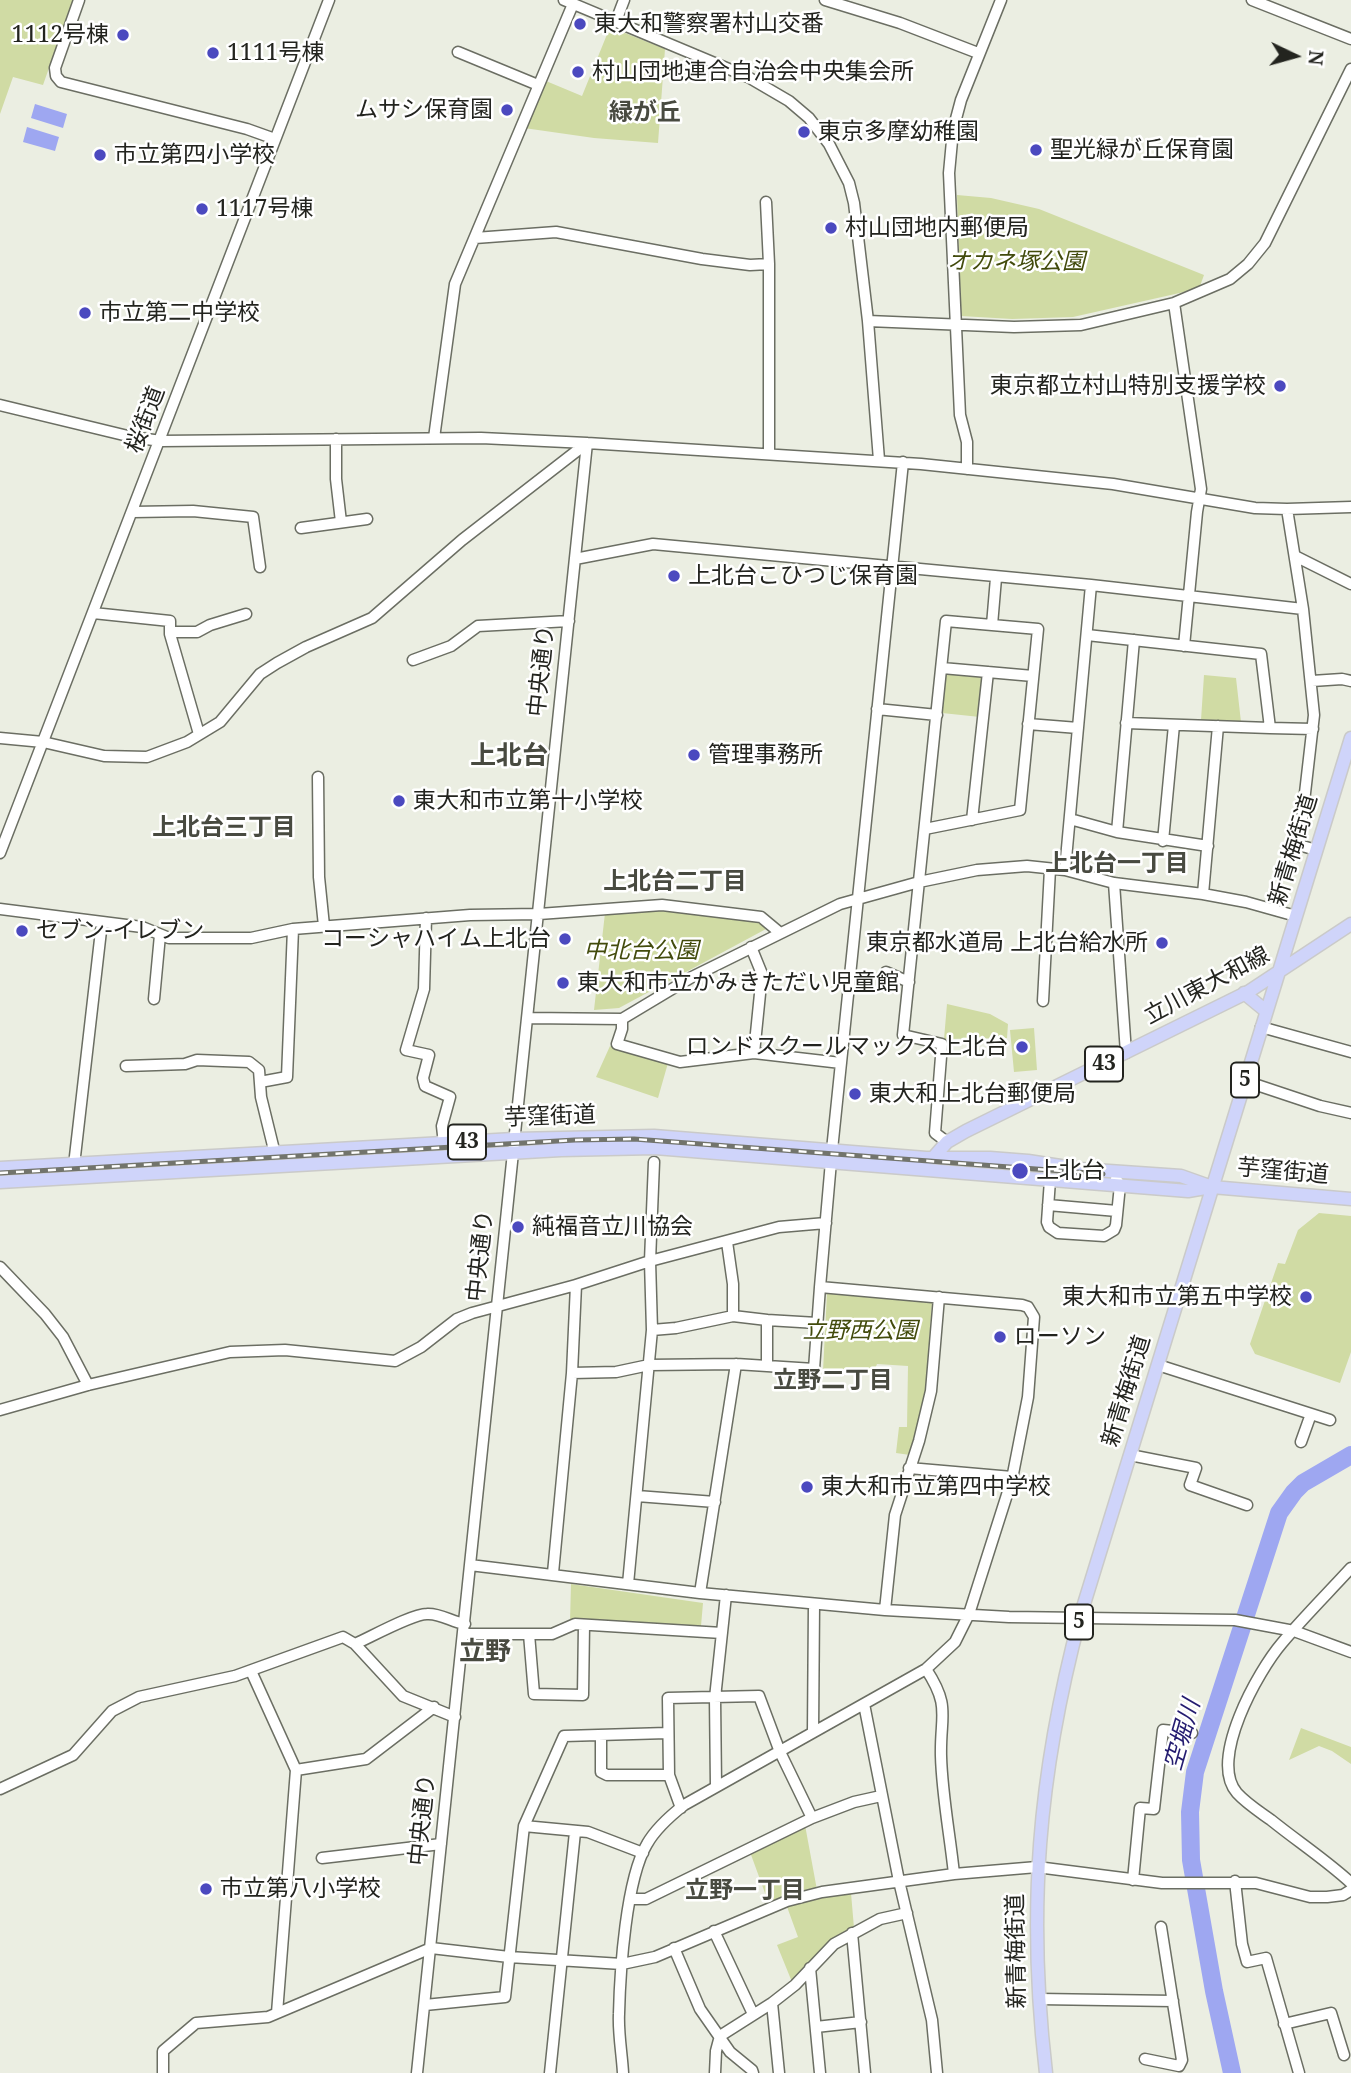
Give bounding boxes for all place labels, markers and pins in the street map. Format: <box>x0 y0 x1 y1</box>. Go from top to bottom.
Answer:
place label: 東大和警察署村山交番 <box>594 10 824 38</box>
marker: 東大和警察署村山交番 <box>572 16 588 32</box>
place label: 1112号棟 <box>12 21 109 49</box>
marker: 1112号棟 <box>115 27 131 43</box>
place label: 1111号棟 <box>227 39 324 67</box>
marker: 1111号棟 <box>205 45 221 61</box>
place label: 村山団地連合自治会中央集会所 <box>592 58 914 86</box>
marker: 村山団地連合自治会中央集会所 <box>570 64 586 80</box>
place label: ムサシ保育園 <box>355 96 493 124</box>
marker: ムサシ保育園 <box>499 102 515 118</box>
place label: 東京多摩幼稚園 <box>818 118 979 146</box>
marker: 東京多摩幼稚園 <box>796 124 812 140</box>
place label: 聖光緑が丘保育園 <box>1050 136 1234 164</box>
place label: 市立第四小学校 <box>114 141 275 169</box>
marker: 聖光緑が丘保育園 <box>1028 142 1044 158</box>
marker: 市立第四小学校 <box>92 147 108 163</box>
place label: 1117号棟 <box>216 195 313 223</box>
marker: 1117号棟 <box>194 201 210 217</box>
place label: 村山団地内郵便局 <box>845 214 1029 242</box>
marker: 村山団地内郵便局 <box>823 220 839 236</box>
place label: 市立第二中学校 <box>99 299 260 327</box>
marker: 市立第二中学校 <box>77 305 93 321</box>
place label: 東京都立村山特別支援学校 <box>990 372 1266 400</box>
marker: 東京都立村山特別支援学校 <box>1272 378 1288 394</box>
place label: 上北台こひつじ保育園 <box>688 562 918 590</box>
marker: 上北台こひつじ保育園 <box>666 568 682 584</box>
place label: 管理事務所 <box>708 741 823 769</box>
marker: 管理事務所 <box>686 747 702 763</box>
place label: 東大和市立第十小学校 <box>413 787 643 815</box>
marker: 東大和市立第十小学校 <box>391 793 407 809</box>
place label: セブン-イレブン <box>36 917 204 945</box>
marker: セブン-イレブン <box>14 923 30 939</box>
place label: コーシャハイム上北台 <box>321 925 551 953</box>
place label: 東京都水道局 上北台給水所 <box>866 929 1148 957</box>
marker: コーシャハイム上北台 <box>557 931 573 947</box>
marker: 東京都水道局 上北台給水所 <box>1154 935 1170 951</box>
place label: 東大和市立かみきただい児童館 <box>577 969 899 997</box>
marker: 東大和市立かみきただい児童館 <box>555 975 571 991</box>
place label: ロンドスクールマックス上北台 <box>686 1033 1008 1061</box>
marker: ロンドスクールマックス上北台 <box>1014 1039 1030 1055</box>
place label: 東大和上北台郵便局 <box>869 1080 1076 1108</box>
marker: 東大和上北台郵便局 <box>847 1086 863 1102</box>
place label: 上北台 <box>1036 1157 1105 1185</box>
marker: 上北台 <box>1010 1161 1030 1181</box>
place label: 純福音立川協会 <box>532 1213 693 1241</box>
marker: 純福音立川協会 <box>510 1219 526 1235</box>
place label: 東大和市立第五中学校 <box>1062 1283 1292 1311</box>
marker: 東大和市立第五中学校 <box>1298 1289 1314 1305</box>
place label: ローソン <box>1014 1323 1106 1351</box>
marker: ローソン <box>992 1329 1008 1345</box>
place label: 東大和市立第四中学校 <box>821 1473 1051 1501</box>
marker: 東大和市立第四中学校 <box>799 1479 815 1495</box>
place label: 市立第八小学校 <box>220 1875 381 1903</box>
marker: 市立第八小学校 <box>198 1881 214 1897</box>

